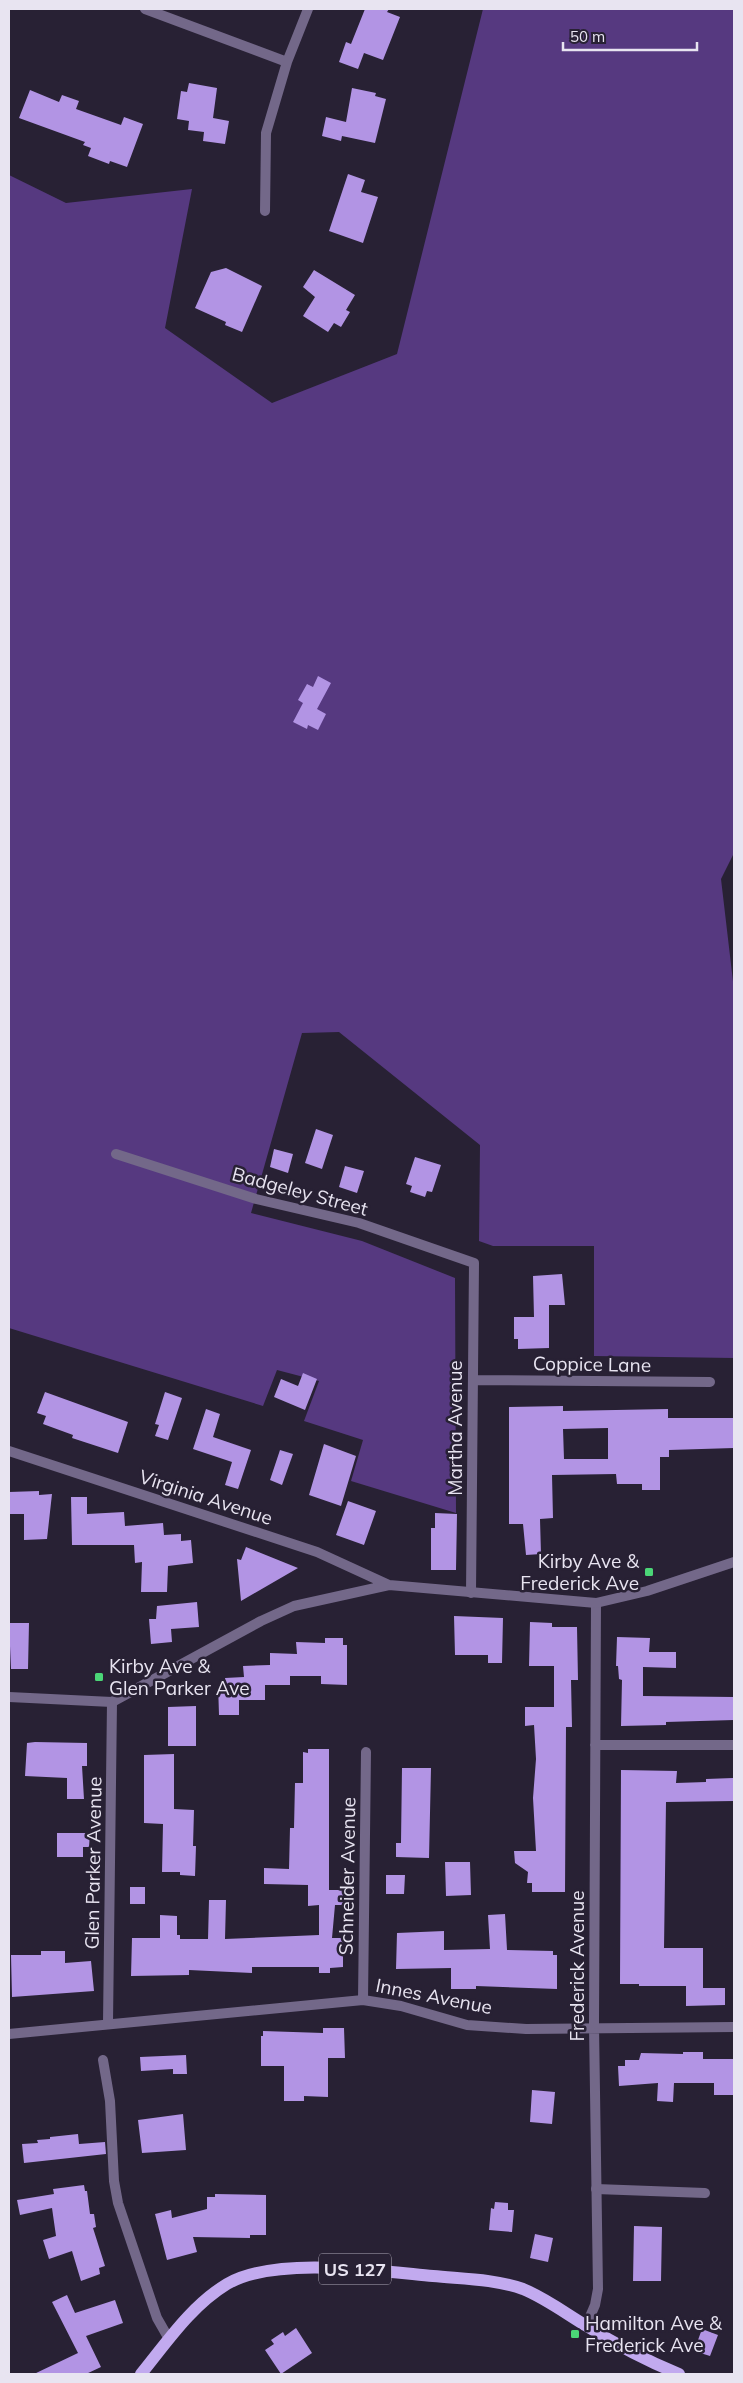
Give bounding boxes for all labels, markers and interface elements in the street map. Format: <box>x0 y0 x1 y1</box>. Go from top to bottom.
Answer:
scale bar <box>563 20 697 52</box>
text: 50 m <box>570 27 605 46</box>
street label: Badgeley Street <box>229 1161 371 1221</box>
street label: Coppice Lane <box>533 1351 651 1377</box>
street label: Martha Avenue <box>443 1360 467 1496</box>
street label: Virginia Avenue <box>136 1464 276 1530</box>
place label: Kirby Ave & Frederick Ave <box>520 1549 640 1595</box>
marker: Kirby Ave & Frederick Ave <box>643 1566 655 1578</box>
place label: Kirby Ave & Glen Parker Ave <box>109 1654 250 1700</box>
marker: Kirby Ave & Glen Parker Ave <box>93 1671 105 1683</box>
street label: Glen Parker Avenue <box>79 1776 107 1950</box>
street label: Schneider Avenue <box>334 1797 360 1955</box>
street label: Frederick Avenue <box>565 1890 589 2042</box>
street label: Innes Avenue <box>374 1973 494 2019</box>
road number: US 127 <box>319 2254 391 2284</box>
place label: Hamilton Ave & Frederick Ave <box>585 2311 723 2357</box>
marker: Hamilton Ave & Frederick Ave <box>569 2328 581 2340</box>

